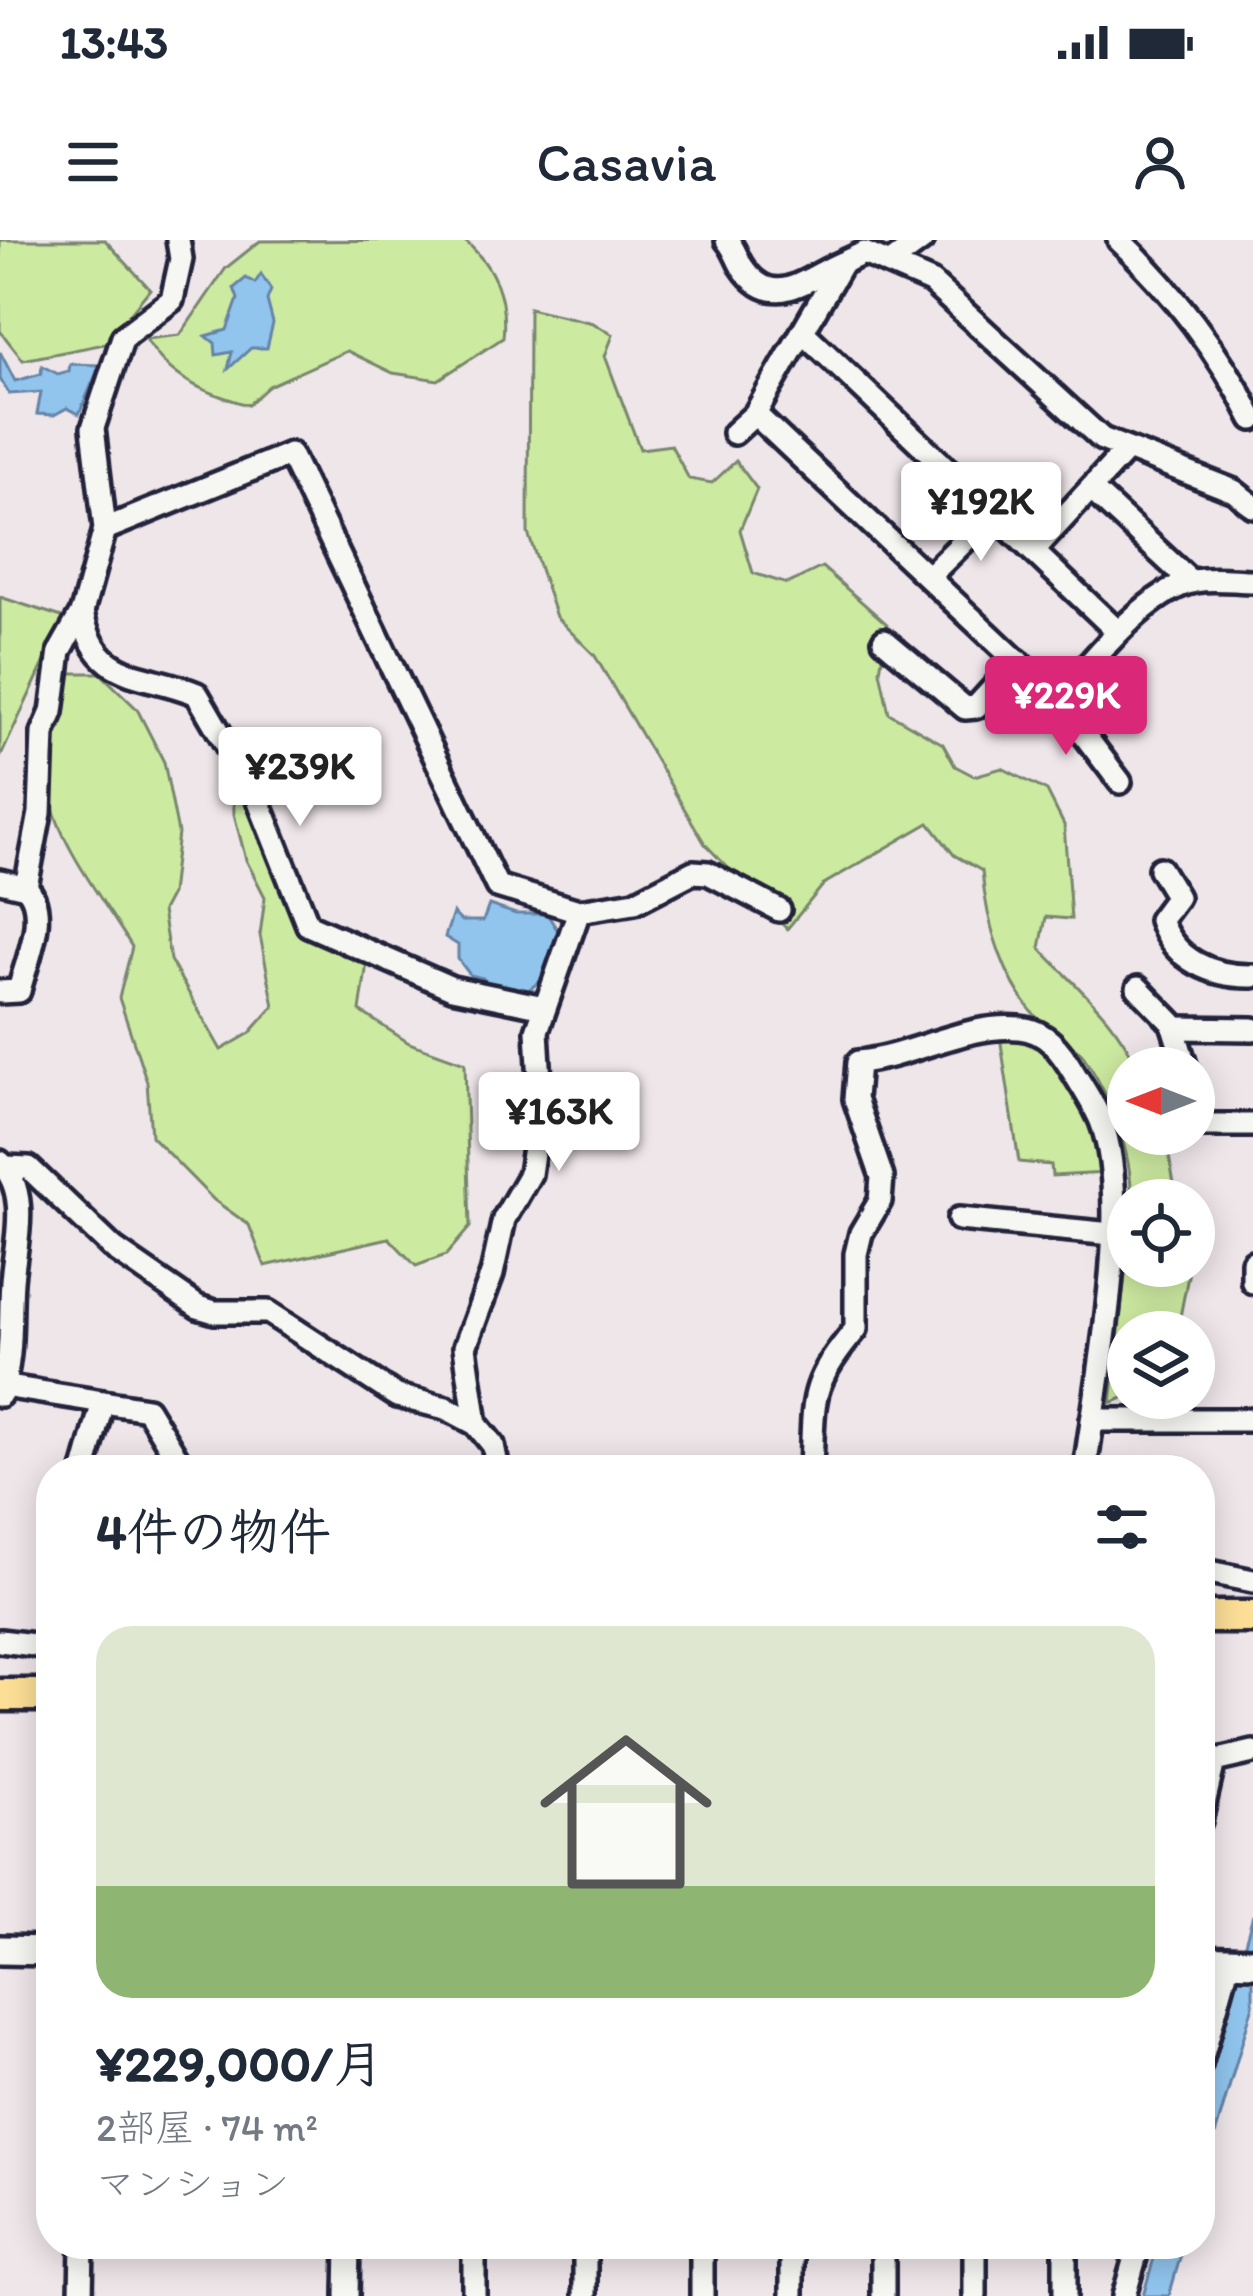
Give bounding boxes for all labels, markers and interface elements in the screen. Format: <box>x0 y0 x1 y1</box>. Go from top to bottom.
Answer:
text: 13:43 <box>60 15 168 69</box>
icon: menu <box>60 129 126 195</box>
icon: person <box>1127 129 1193 195</box>
text: Casavia <box>536 130 717 195</box>
pin: ¥192K <box>897 462 1065 564</box>
text: ¥192K <box>928 477 1034 524</box>
pin: ¥229K <box>982 656 1150 758</box>
text: ¥229K <box>1012 671 1120 718</box>
pin: ¥239K <box>216 727 384 829</box>
text: ¥239K <box>246 742 354 789</box>
north arrow <box>1107 1047 1215 1155</box>
map controls <box>1107 1047 1215 1419</box>
pin: ¥163K <box>475 1072 643 1174</box>
text: ¥163K <box>506 1087 612 1134</box>
button: locate <box>1107 1179 1215 1287</box>
button: layers <box>1107 1311 1215 1419</box>
icon: filters <box>1089 1494 1155 1560</box>
text: 4件の物件 <box>96 1501 331 1562</box>
icon: home <box>518 1704 734 1920</box>
text: ¥229,000/月 <box>96 2033 384 2094</box>
text: 2部屋 · 74 m² <box>96 2104 318 2151</box>
text: マンション <box>96 2160 289 2207</box>

